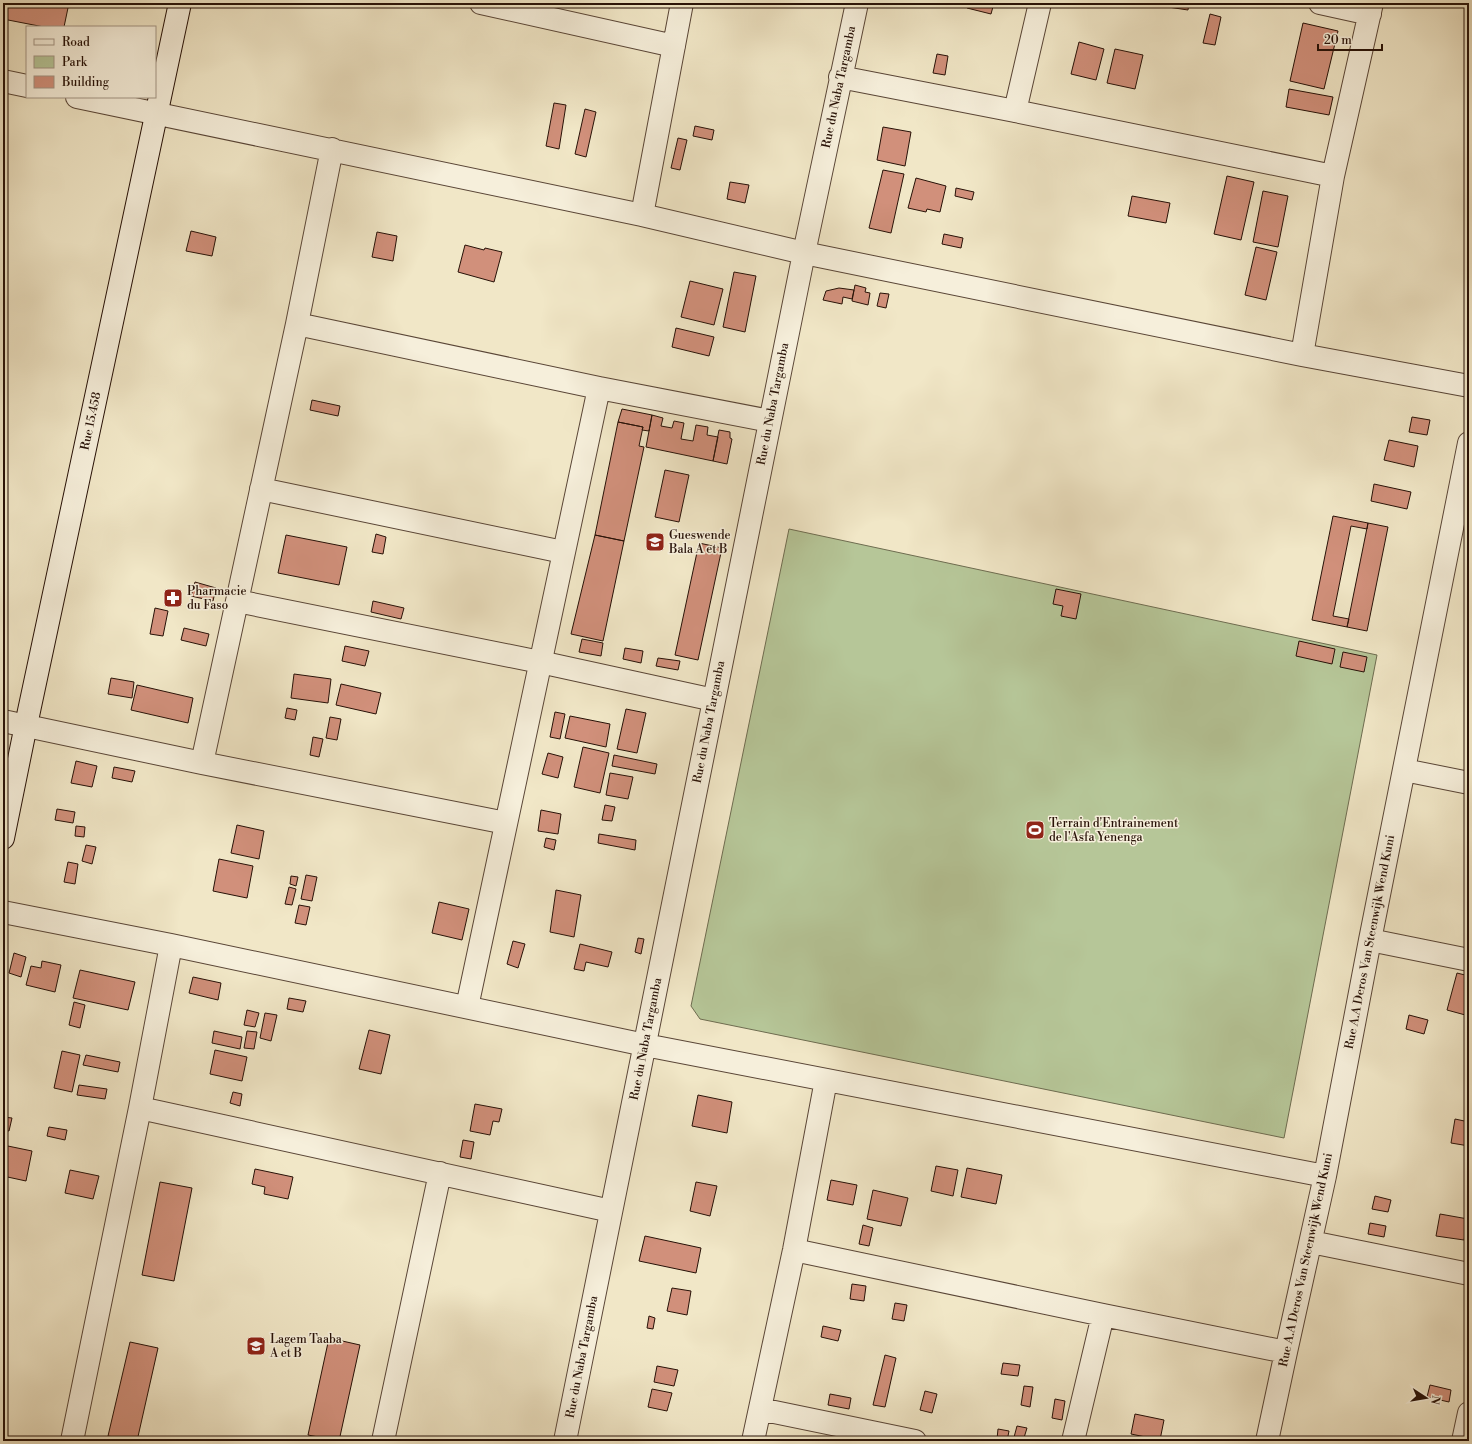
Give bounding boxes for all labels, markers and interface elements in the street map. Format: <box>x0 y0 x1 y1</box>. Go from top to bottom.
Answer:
street label: Rue du Naba Targamba <box>819 24 859 150</box>
legend <box>26 26 156 98</box>
scale bar <box>1318 26 1382 52</box>
text: 20 m <box>1324 33 1352 48</box>
text: Road <box>62 35 90 50</box>
text: Park <box>62 55 88 70</box>
text: Building <box>61 75 110 90</box>
street label: Rue du Naba Targamba <box>754 341 792 467</box>
street label: Rue 15.458 <box>78 390 104 452</box>
place label: Gueswende Bala A et B <box>668 528 731 557</box>
school or university icon: Gueswende Bala A et B <box>644 531 666 553</box>
place label: Pharmacie du Faso <box>187 584 247 613</box>
pharmacy icon: Pharmacie du Faso <box>162 587 184 609</box>
street label: Rue du Naba Targamba <box>690 659 728 785</box>
place label: Terrain d'Entrainement de l'Asfa Yenenga <box>1049 816 1179 845</box>
sports icon: Terrain d'Entrainement de l'Asfa Yenenga <box>1024 819 1046 841</box>
street label: Rue A.A Deros Van Steenwijk Wend Kuni <box>1342 833 1398 1051</box>
street label: Rue du Naba Targamba <box>627 976 665 1102</box>
street label: Rue A.A Deros Van Steenwijk Wend Kuni <box>1276 1152 1336 1368</box>
street label: Rue du Naba Targamba <box>563 1294 601 1420</box>
place label: Lagem Taaba A et B <box>269 1332 343 1361</box>
school or university icon: Lagem Taaba A et B <box>245 1335 267 1357</box>
north arrow <box>1406 1378 1446 1418</box>
text: N <box>1427 1394 1443 1406</box>

